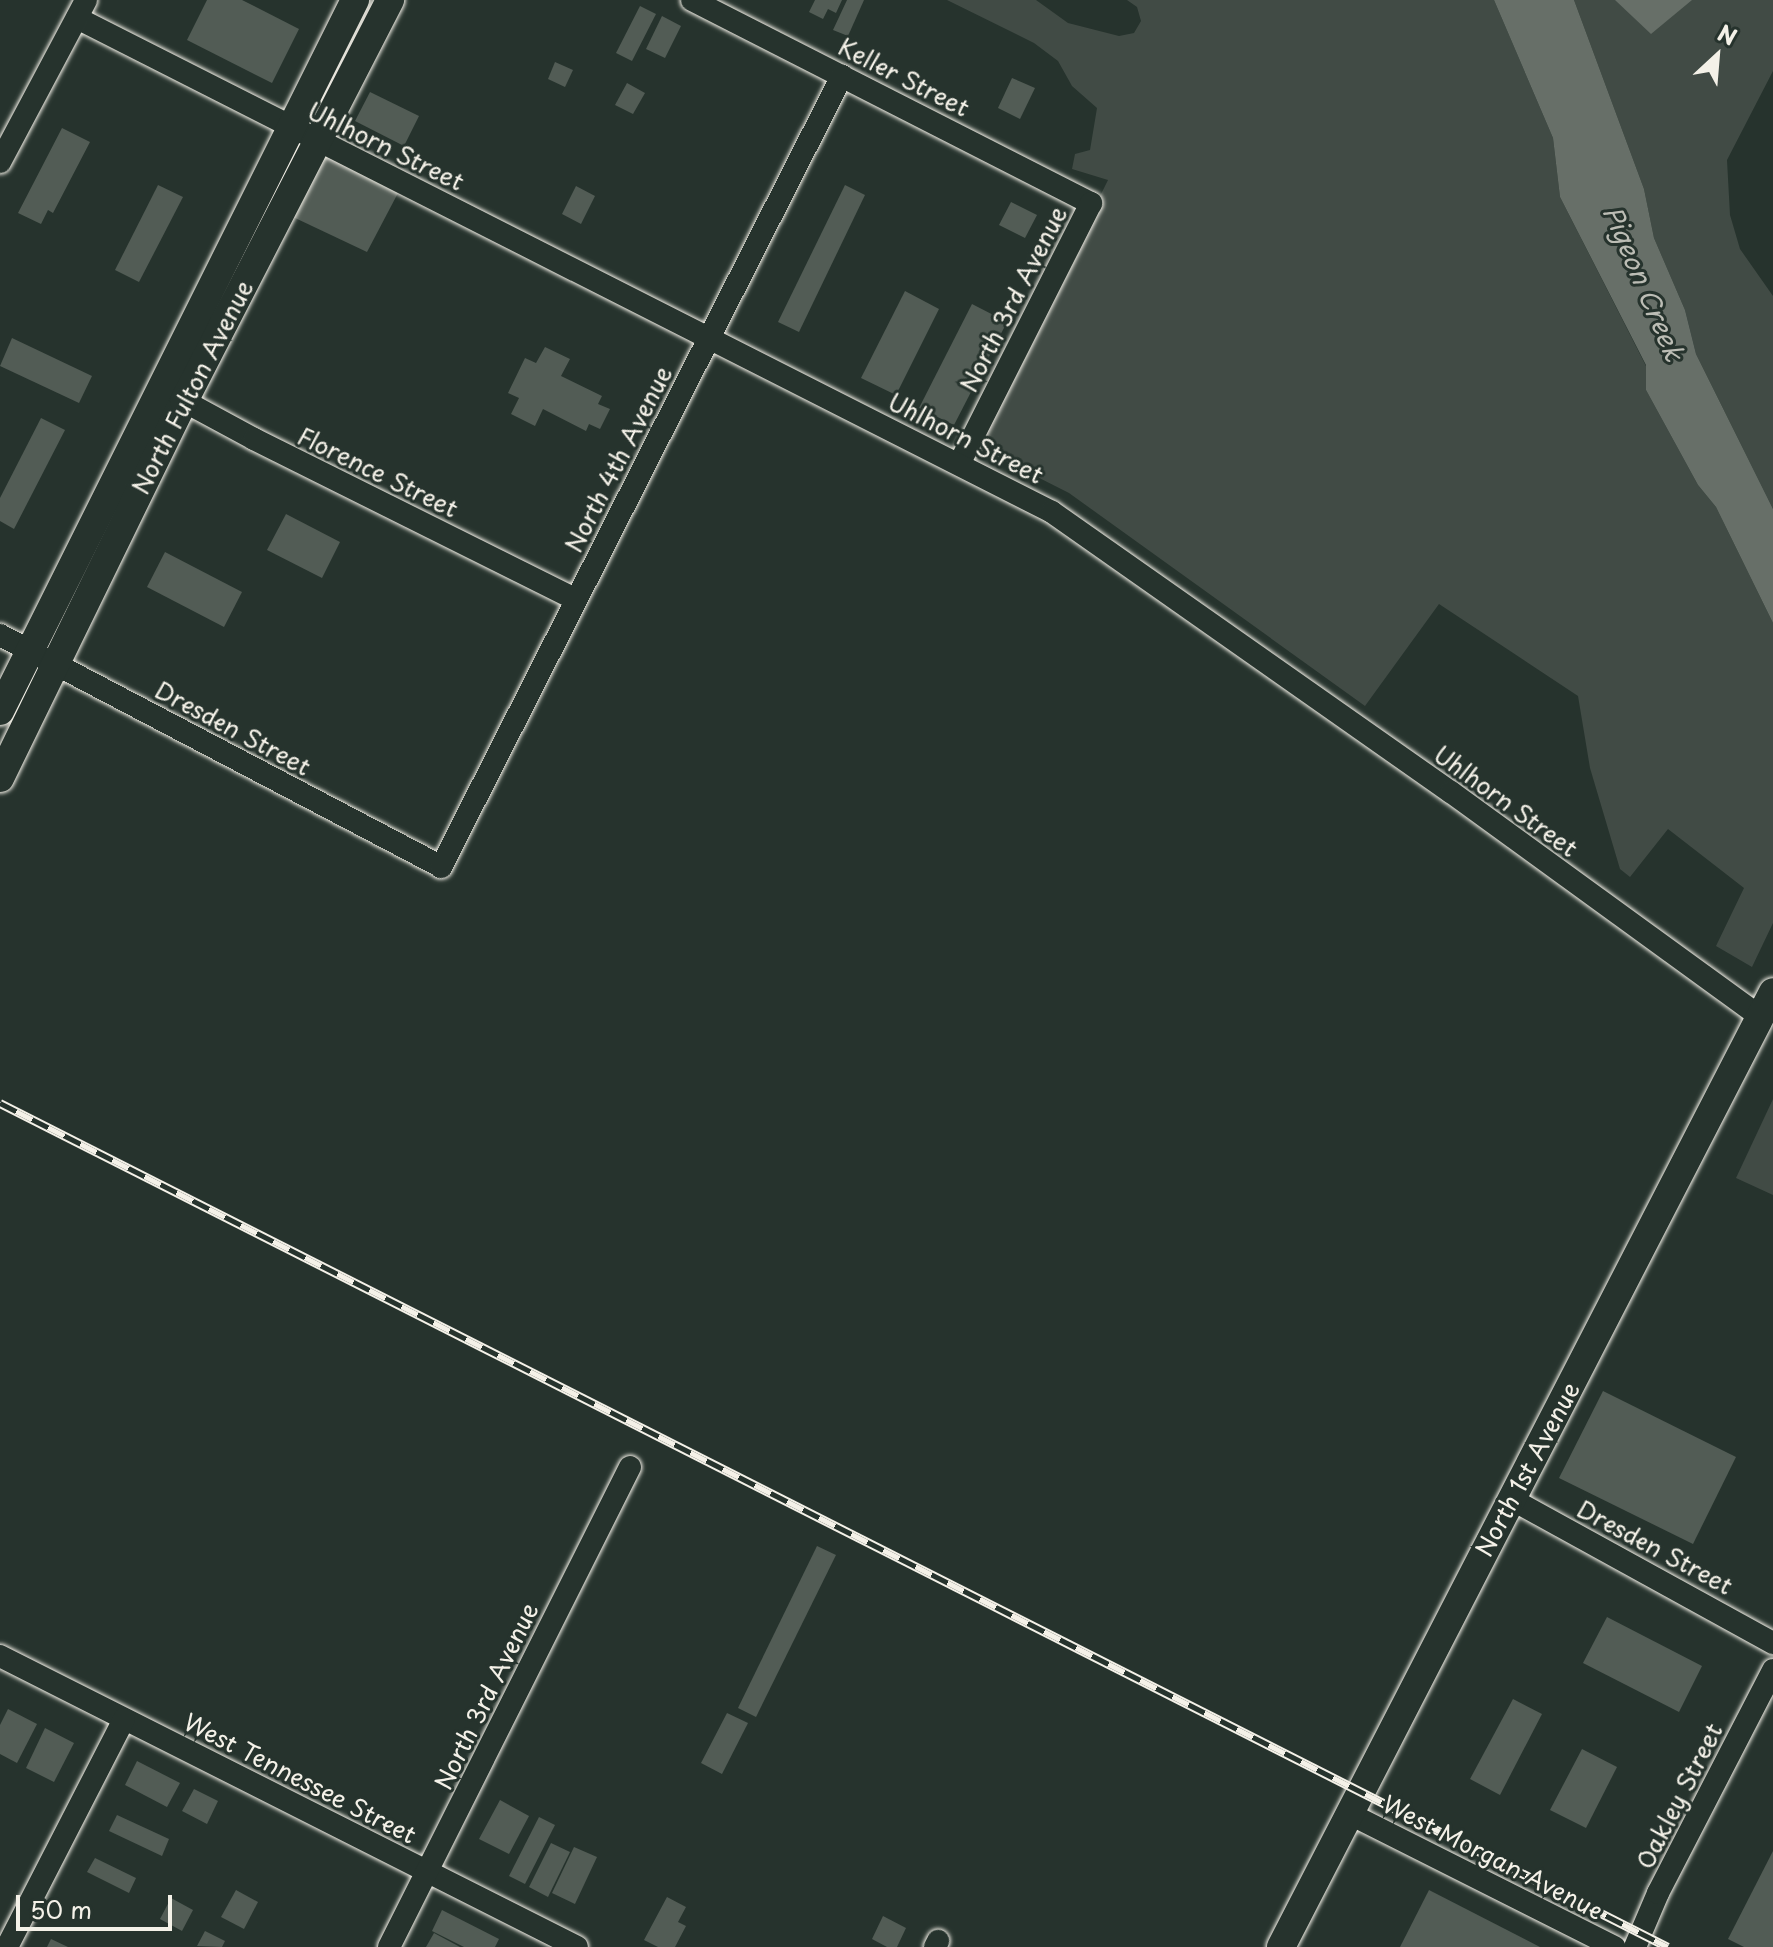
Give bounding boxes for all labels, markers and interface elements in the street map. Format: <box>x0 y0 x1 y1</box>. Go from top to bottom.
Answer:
text: N <box>1713 15 1743 53</box>
north arrow <box>1677 16 1757 96</box>
street label: Keller Street <box>833 31 975 123</box>
street label: Uhlhorn Street <box>303 96 469 196</box>
water label: Pigeon Creek <box>1597 200 1691 366</box>
street label: North 3rd Avenue <box>954 201 1072 397</box>
street label: North Fulton Avenue <box>126 275 258 499</box>
street label: North 4th Avenue <box>559 362 677 556</box>
street label: Uhlhorn Street <box>884 386 1048 490</box>
street label: Florence Street <box>293 420 463 524</box>
street label: Dresden Street <box>150 675 316 781</box>
street label: Uhlhorn Street <box>1429 739 1583 863</box>
street label: North 1st Avenue <box>1468 1375 1586 1563</box>
street label: Dresden Street <box>1572 1494 1738 1600</box>
street label: North 3rd Avenue <box>428 1597 544 1795</box>
street label: West Tennessee Street <box>179 1707 421 1849</box>
street label: Oakley Street <box>1630 1718 1728 1874</box>
street label: West Morgan Avenue <box>1378 1789 1608 1925</box>
scale bar <box>20 1879 176 1929</box>
text: 50 m <box>30 1891 92 1927</box>

